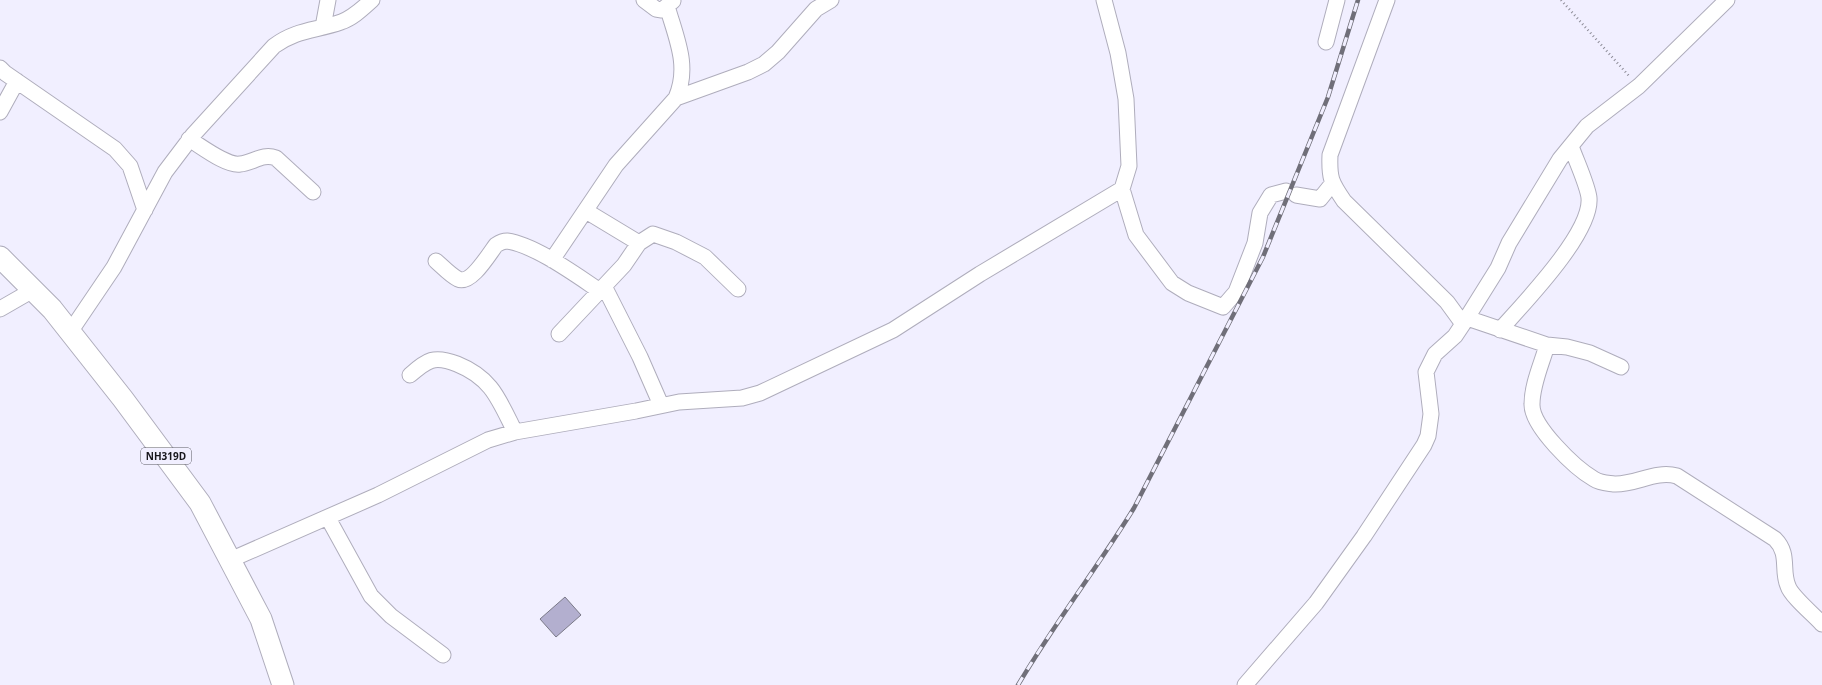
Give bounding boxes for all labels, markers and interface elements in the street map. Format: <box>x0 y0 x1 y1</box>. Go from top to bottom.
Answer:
road number: NH319D <box>141 448 191 464</box>

